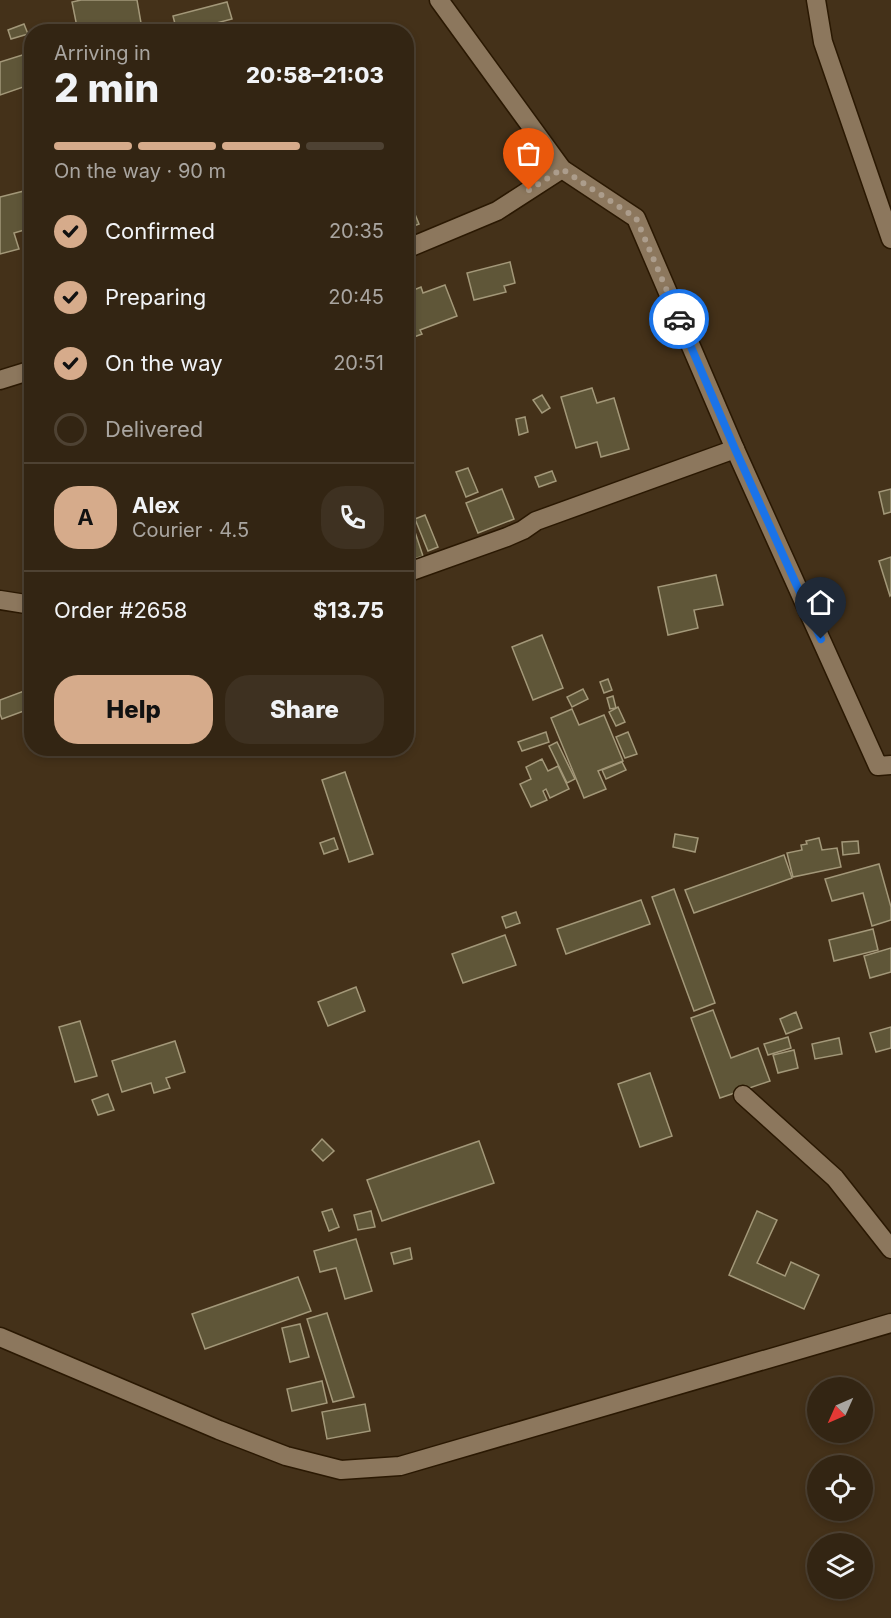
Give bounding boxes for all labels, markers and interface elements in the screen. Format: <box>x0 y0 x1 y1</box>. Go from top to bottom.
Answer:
text: Arriving in <box>54 41 151 65</box>
text: 20:58–21:03 <box>246 62 384 88</box>
text: 2 min <box>54 64 159 111</box>
pin <box>503 128 554 190</box>
icon: bag <box>512 137 545 170</box>
text: On the way · 90 m <box>54 159 226 183</box>
icon: check <box>54 215 87 248</box>
text: Confirmed <box>105 218 215 244</box>
text: 20:35 <box>329 219 384 243</box>
icon: check <box>54 281 87 314</box>
text: Preparing <box>105 284 206 310</box>
text: 20:45 <box>328 285 384 309</box>
courier <box>649 289 709 349</box>
icon: car <box>663 303 696 336</box>
icon: check <box>54 347 87 380</box>
text: On the way <box>105 350 223 376</box>
text: 20:51 <box>333 351 384 375</box>
text: Delivered <box>105 416 203 442</box>
button: phone <box>321 486 384 549</box>
text: Alex <box>132 492 180 518</box>
text: A <box>77 504 94 530</box>
text: Courier · 4.5 <box>132 518 249 542</box>
pin <box>795 577 846 639</box>
icon: home <box>804 586 837 619</box>
text: Order #2658 <box>54 597 187 623</box>
text: $13.75 <box>313 597 384 623</box>
button: Help <box>54 675 213 744</box>
button: Share <box>225 675 384 744</box>
north arrow <box>807 1377 873 1443</box>
map controls <box>807 1377 873 1599</box>
button: locate <box>807 1455 873 1521</box>
button: layers <box>807 1533 873 1599</box>

